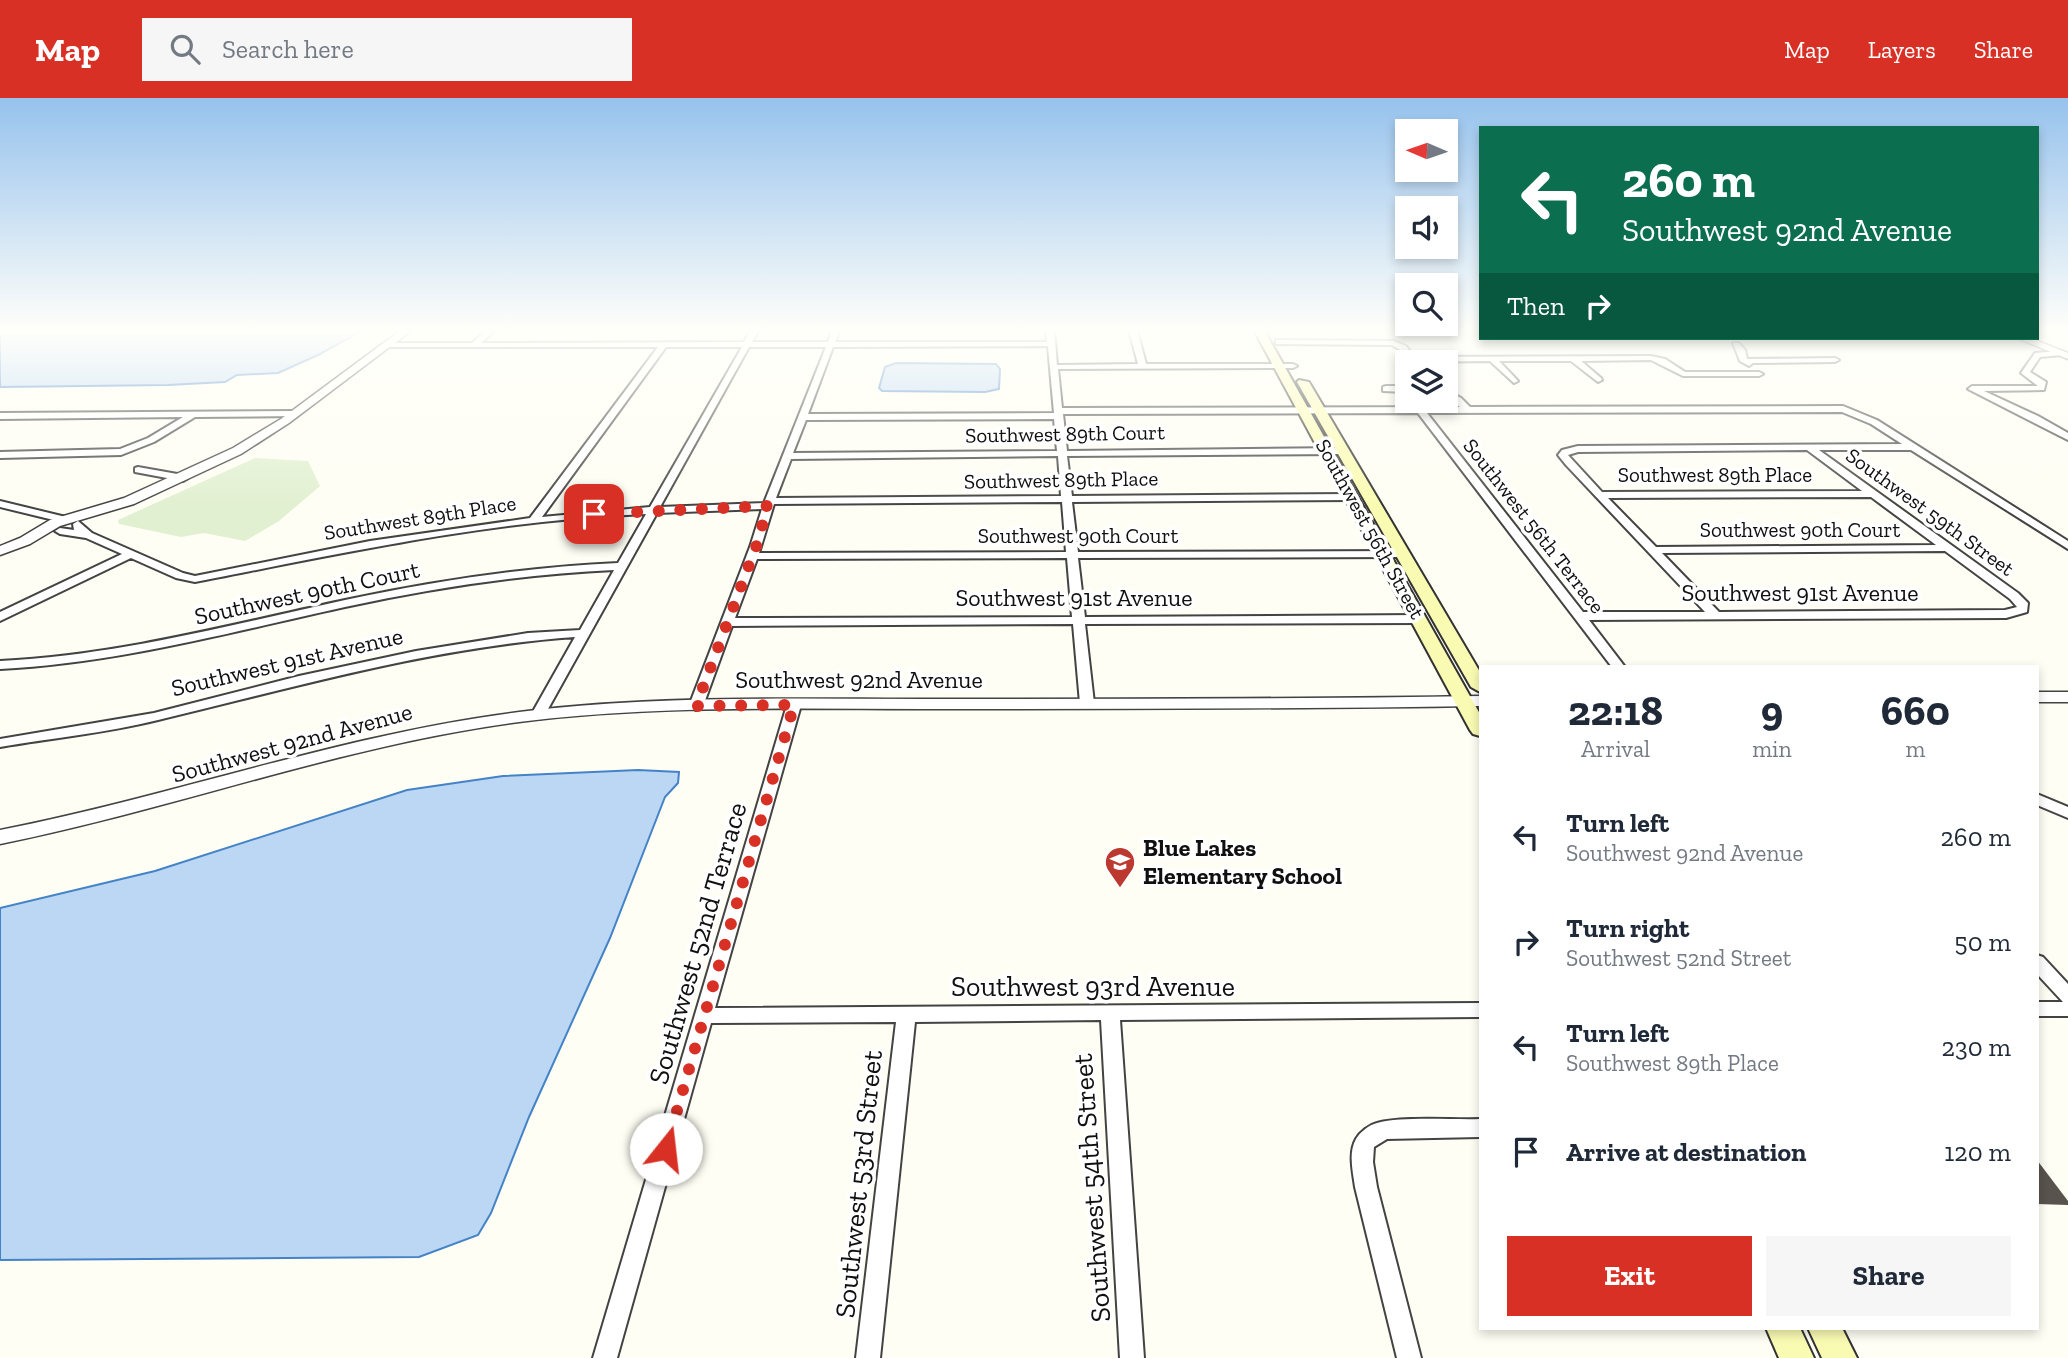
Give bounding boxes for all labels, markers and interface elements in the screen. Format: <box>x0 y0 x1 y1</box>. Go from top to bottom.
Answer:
search box <box>142 18 632 81</box>
text: Map <box>35 30 100 69</box>
icon: search <box>166 30 204 68</box>
text: Search here <box>222 33 354 65</box>
text: Map <box>1784 35 1830 64</box>
text: Layers <box>1868 35 1936 64</box>
text: Share <box>1974 35 2033 64</box>
north arrow <box>1395 119 1458 182</box>
map controls <box>1395 119 1458 413</box>
text: 260 m <box>1622 151 1755 210</box>
icon: left <box>1507 154 1598 245</box>
button: sound <box>1395 196 1458 259</box>
text: Southwest 92nd Avenue <box>1622 211 1952 249</box>
button: search <box>1395 273 1458 336</box>
icon: right <box>1579 287 1617 325</box>
text: Then <box>1507 290 1565 322</box>
button: layers <box>1395 350 1458 413</box>
street label: Southwest 89th Court <box>965 419 1165 448</box>
street label: Southwest 56th Terrace <box>1458 433 1610 618</box>
street label: Southwest 56th Street <box>1311 434 1430 623</box>
street label: Southwest 59th Street <box>1841 442 2019 581</box>
street label: Southwest 89th Place <box>1618 462 1812 487</box>
street label: Southwest 89th Place <box>964 465 1158 494</box>
pin <box>564 484 624 544</box>
street label: Southwest 89th Place <box>322 490 518 545</box>
icon: arrive <box>575 495 613 533</box>
street label: Southwest 90th Court <box>1700 517 1900 542</box>
street label: Southwest 90th Court <box>978 523 1178 548</box>
street label: Southwest 90th Court <box>192 554 422 631</box>
street label: Southwest 91st Avenue <box>1682 578 1918 607</box>
street label: Southwest 91st Avenue <box>956 583 1192 612</box>
street label: Southwest 91st Avenue <box>168 621 406 702</box>
street label: Southwest 92nd Avenue <box>735 665 983 694</box>
text: 22:18 <box>1568 685 1663 736</box>
text: 9 <box>1761 685 1783 736</box>
text: 660 <box>1881 685 1950 736</box>
street label: Southwest 92nd Avenue <box>169 696 415 789</box>
text: Arrival <box>1581 735 1650 763</box>
text: min <box>1752 735 1792 763</box>
text: m <box>1905 735 1925 763</box>
street label: Southwest 52nd Terrace <box>641 798 754 1088</box>
text: Turn left <box>1566 807 1669 839</box>
icon: left <box>1507 818 1545 856</box>
text: 260 m <box>1940 821 2011 853</box>
place label: Blue Lakes Elementary School <box>1143 833 1342 890</box>
text: Southwest 92nd Avenue <box>1566 839 1803 867</box>
school or university icon: Blue Lakes Elementary School <box>1103 845 1137 889</box>
text: Turn right <box>1566 912 1689 944</box>
icon: right <box>1507 923 1545 961</box>
text: 50 m <box>1954 926 2011 958</box>
text: Southwest 52nd Street <box>1566 944 1791 972</box>
street label: Southwest 93rd Avenue <box>951 970 1235 1003</box>
text: Turn left <box>1566 1017 1669 1049</box>
icon: left <box>1507 1028 1545 1066</box>
text: 230 m <box>1942 1031 2011 1063</box>
street label: Southwest 53rd Street <box>828 1048 889 1320</box>
text: Southwest 89th Place <box>1566 1049 1779 1077</box>
street label: Southwest 54th Street <box>1066 1052 1117 1323</box>
position arrow <box>629 1112 703 1186</box>
icon: arrive <box>1507 1133 1545 1171</box>
text: Arrive at destination <box>1566 1136 1806 1168</box>
text: 120 m <box>1944 1136 2011 1168</box>
button: Exit <box>1507 1236 1752 1316</box>
button: Share <box>1766 1236 2011 1316</box>

